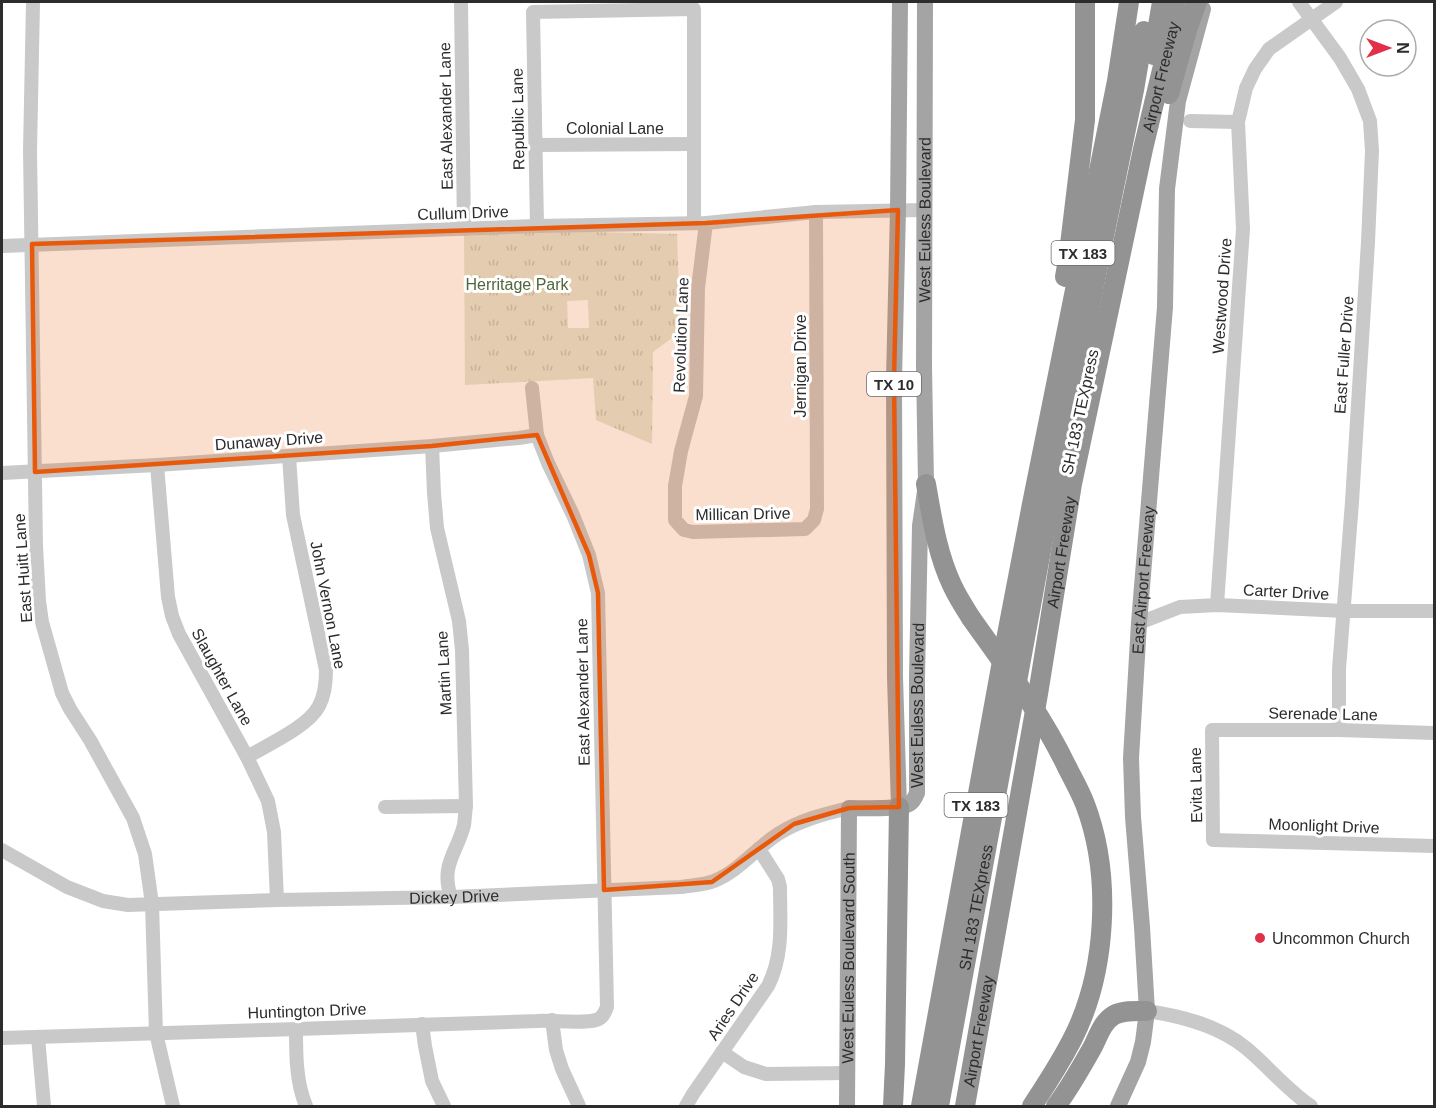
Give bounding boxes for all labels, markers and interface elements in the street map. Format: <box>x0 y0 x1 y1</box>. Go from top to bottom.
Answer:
north arrow <box>1358 18 1418 78</box>
street label: Airport Freeway <box>1139 20 1182 134</box>
street label: East Alexander Lane <box>436 42 456 190</box>
text: N <box>1394 42 1411 54</box>
street label: Republic Lane <box>509 68 527 170</box>
street label: Colonial Lane <box>566 120 664 137</box>
street label: West Euless Boulevard <box>916 137 933 302</box>
street label: Cullum Drive <box>417 203 509 223</box>
street label: Westwood Drive <box>1209 237 1235 355</box>
road number: TX 183 <box>1052 241 1114 265</box>
park label: Herritage Park <box>465 276 570 293</box>
street label: Revolution Lane <box>670 277 692 393</box>
street label: East Fuller Drive <box>1331 295 1357 415</box>
street label: Jernigan Drive <box>792 314 809 418</box>
street label: SH 183 TEXpress <box>1058 348 1102 476</box>
road number: TX 10 <box>867 372 921 396</box>
street label: Dunaway Drive <box>214 429 324 453</box>
street label: Airport Freeway <box>1044 495 1078 609</box>
street label: Millican Drive <box>695 505 791 523</box>
street label: East Airport Freeway <box>1129 505 1157 655</box>
street label: East Huitt Lane <box>11 513 35 623</box>
street label: John Vernon Lane <box>307 540 349 670</box>
street label: Carter Drive <box>1242 581 1330 603</box>
street label: East Alexander Lane <box>573 618 593 766</box>
street label: West Euless Boulevard <box>909 623 927 788</box>
street label: Slaughter Lane <box>188 625 256 729</box>
street label: Martin Lane <box>433 630 455 716</box>
street label: Serenade Lane <box>1268 705 1378 723</box>
street label: Evita Lane <box>1187 747 1205 823</box>
road number: TX 183 <box>944 793 1008 817</box>
street label: Moonlight Drive <box>1268 816 1380 836</box>
street label: SH 183 TEXpress <box>956 843 995 972</box>
street label: West Euless Boulevard South <box>839 852 857 1064</box>
street label: Dickey Drive <box>409 886 499 906</box>
place label: Uncommon Church <box>1272 930 1410 947</box>
marker: Uncommon Church <box>1253 931 1267 945</box>
street label: Aries Drive <box>704 969 762 1043</box>
street label: Airport Freeway <box>960 974 996 1088</box>
street label: Huntington Drive <box>247 1000 367 1022</box>

